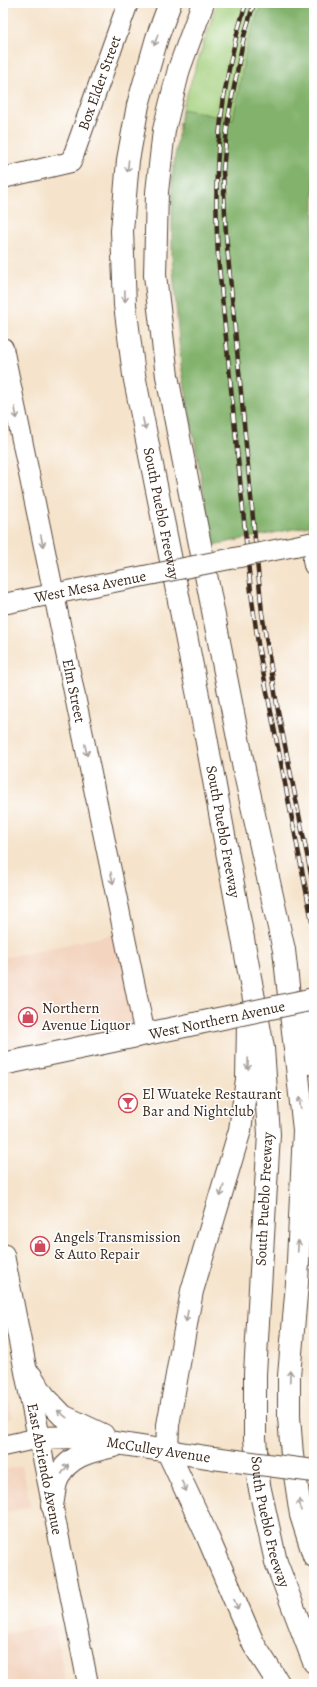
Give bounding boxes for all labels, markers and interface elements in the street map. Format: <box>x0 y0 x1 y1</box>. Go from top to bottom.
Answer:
street label: Box Elder Street <box>73 33 126 133</box>
one-way arrow <box>152 33 160 45</box>
one-way arrow <box>124 159 132 172</box>
one-way arrow <box>121 289 128 302</box>
one-way arrow <box>13 406 21 419</box>
one-way arrow <box>140 417 148 430</box>
street label: South Pueblo Freeway <box>139 446 185 582</box>
one-way arrow <box>39 534 47 547</box>
street label: West Mesa Avenue <box>32 566 148 608</box>
street label: Elm Street <box>57 657 90 725</box>
one-way arrow <box>82 743 90 756</box>
street label: South Pueblo Freeway <box>201 764 245 900</box>
one-way arrow <box>109 871 117 884</box>
street label: West Northern Avenue <box>146 996 287 1044</box>
place label: Northern Avenue Liquor <box>41 998 131 1035</box>
shop icon: Northern Avenue Liquor <box>17 1006 39 1028</box>
one-way arrow <box>244 1057 251 1070</box>
place label: El Wuateke Restaurant Bar and Nightclub <box>142 1084 282 1121</box>
bar icon: El Wuateke Restaurant Bar and Nightclub <box>117 1092 139 1114</box>
one-way arrow <box>297 1097 304 1110</box>
street label: South Pueblo Freeway <box>251 1131 278 1267</box>
one-way arrow <box>218 1184 225 1197</box>
place label: Angels Transmission & Auto Repair <box>53 1227 181 1264</box>
shop icon: Angels Transmission & Auto Repair <box>29 1235 51 1257</box>
one-way arrow <box>295 1240 302 1253</box>
one-way arrow <box>183 1309 191 1322</box>
one-way arrow <box>286 1370 293 1383</box>
street label: East Abriendo Avenue <box>22 1401 68 1537</box>
one-way arrow <box>57 1409 68 1418</box>
street label: McCulley Avenue <box>105 1432 212 1468</box>
street label: South Pueblo Freeway <box>247 1455 295 1591</box>
one-way arrow <box>61 1463 69 1474</box>
one-way arrow <box>180 1479 188 1491</box>
one-way arrow <box>296 1499 304 1512</box>
one-way arrow <box>233 1598 241 1610</box>

